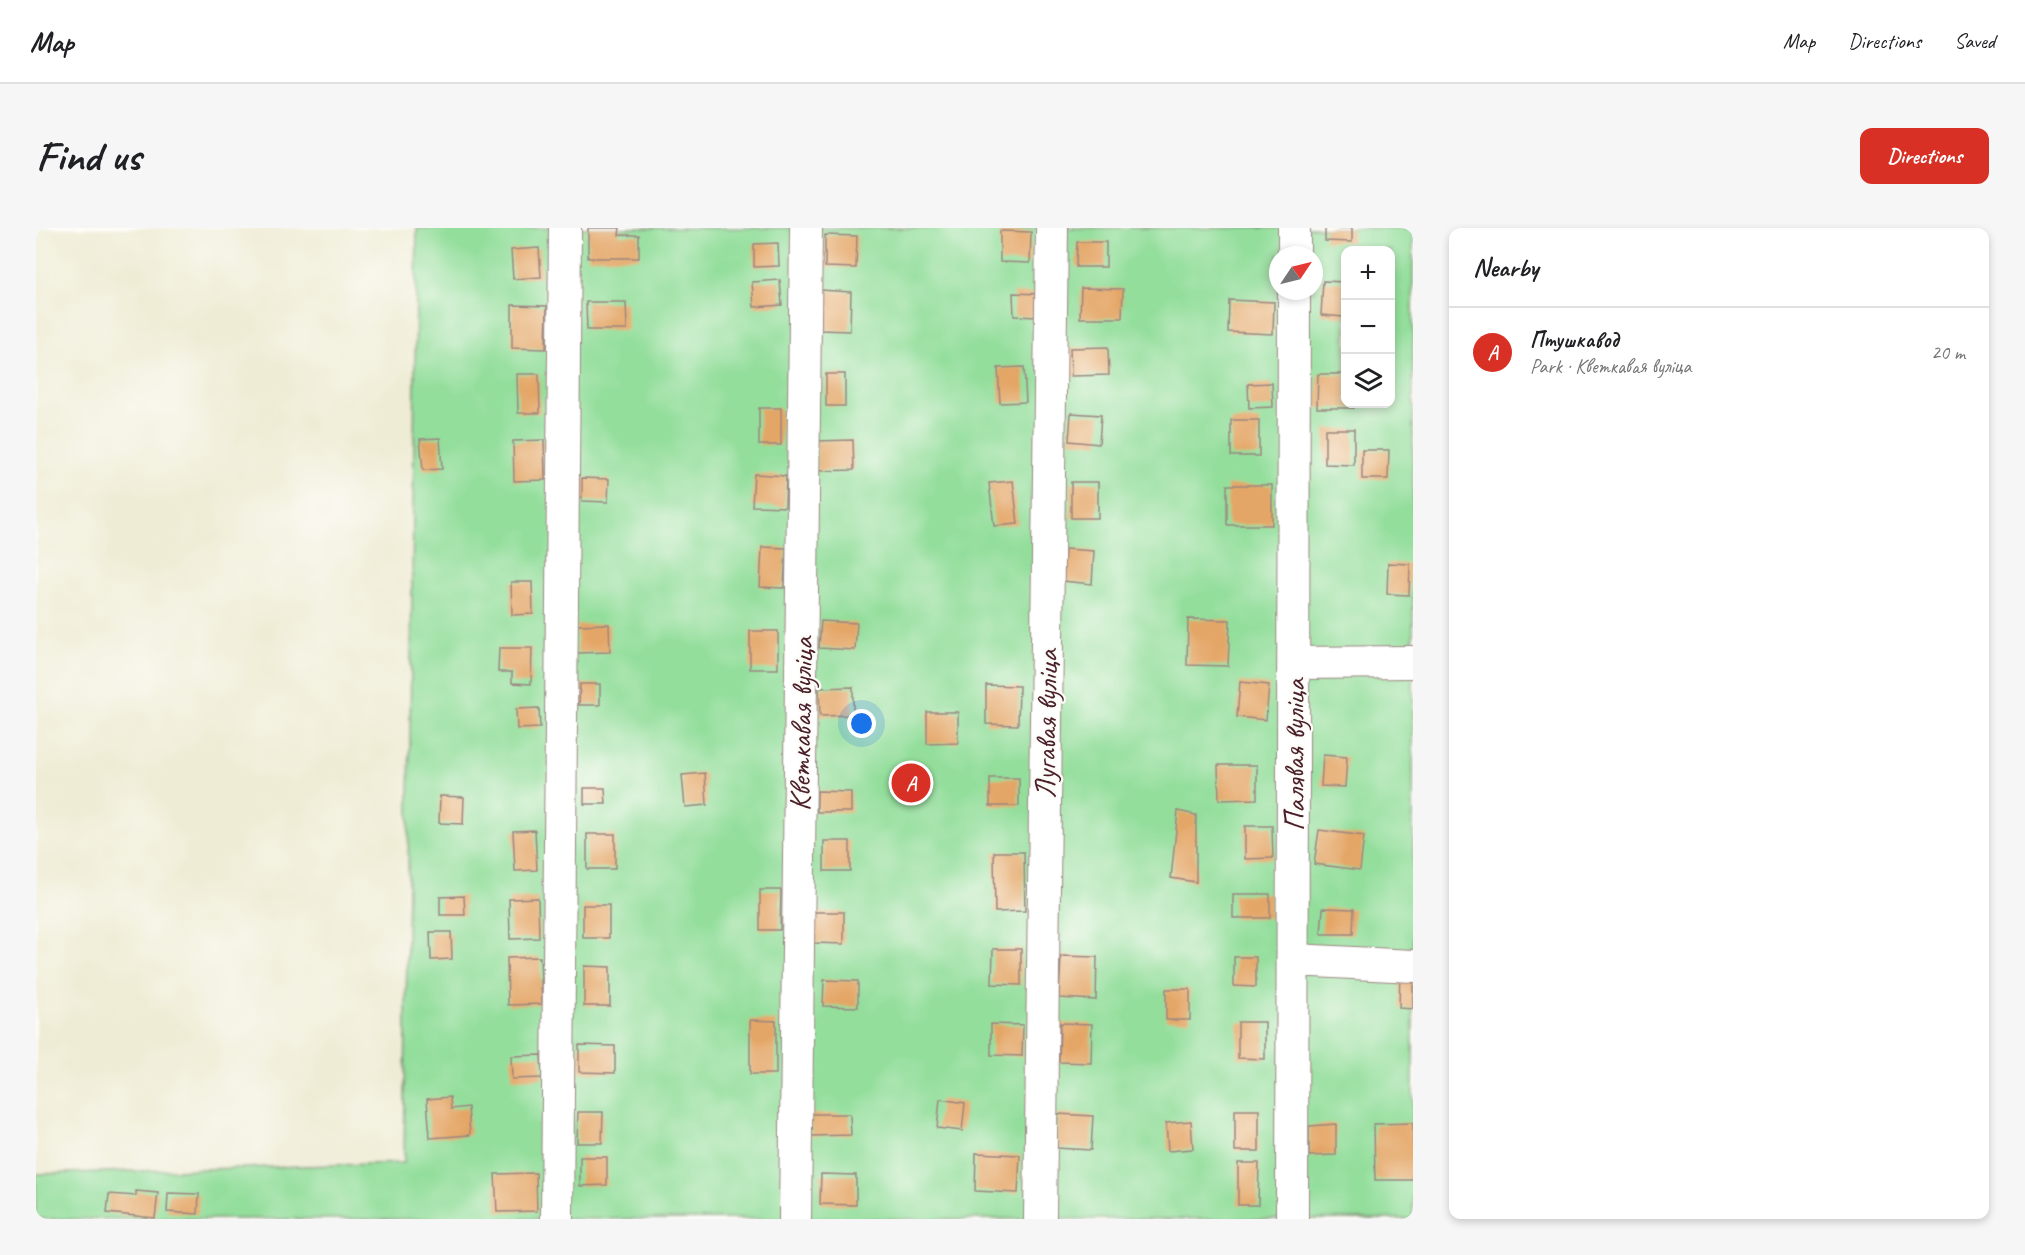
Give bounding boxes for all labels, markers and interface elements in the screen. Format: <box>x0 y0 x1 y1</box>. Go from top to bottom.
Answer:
text: Map <box>30 24 73 59</box>
text: Map <box>1783 28 1815 54</box>
text: Directions <box>1848 28 1921 54</box>
text: Saved <box>1954 28 1995 54</box>
button: Directions <box>1860 128 1989 184</box>
text: Find us <box>36 130 141 183</box>
north arrow <box>1269 246 1323 300</box>
map controls <box>1341 246 1395 408</box>
button: + <box>1341 246 1395 300</box>
text: Nearby <box>1473 251 1538 284</box>
button: − <box>1341 300 1395 354</box>
text: Птушкавод <box>1530 326 1619 354</box>
text: A <box>1487 340 1498 365</box>
text: 20 m <box>1931 340 1965 365</box>
button: layers <box>1341 354 1395 408</box>
text: Park · Кветкавая вуліца <box>1530 354 1691 379</box>
street label: Кветкавая вуліца <box>780 635 822 811</box>
street label: Лугавая вуліца <box>1026 647 1066 799</box>
street label: Палявая вуліца <box>1275 677 1313 831</box>
your location <box>847 709 876 738</box>
pin: A <box>892 760 930 806</box>

